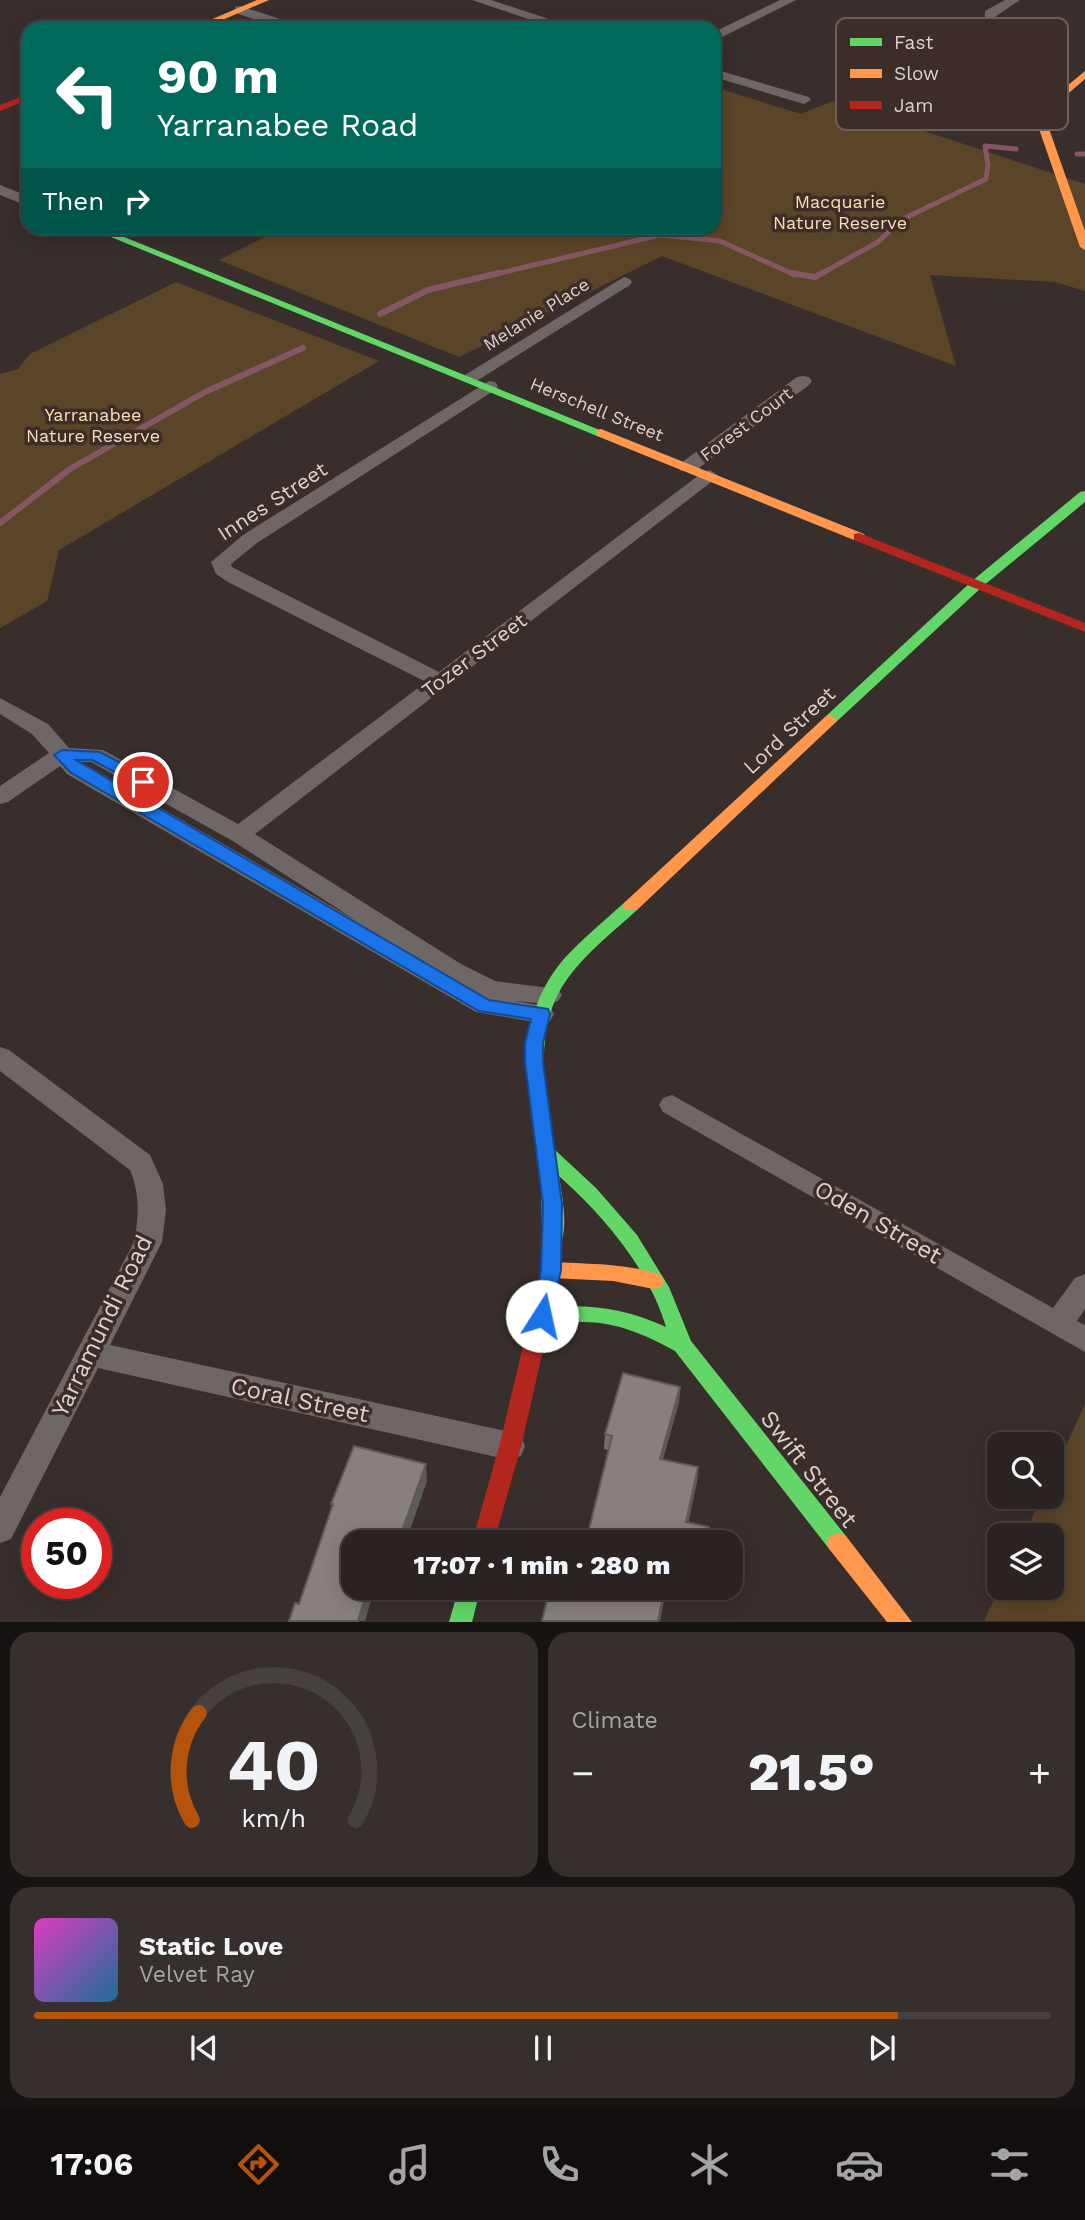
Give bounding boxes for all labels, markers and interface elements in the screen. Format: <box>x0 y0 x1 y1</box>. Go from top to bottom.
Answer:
legend <box>836 18 1068 130</box>
text: Fast <box>894 31 933 54</box>
text: 90 m <box>157 47 279 105</box>
icon: left <box>42 49 133 140</box>
text: Slow <box>894 62 939 85</box>
text: Jam <box>894 94 933 117</box>
text: Yarranabee Road <box>157 106 418 144</box>
icon: right <box>118 182 156 220</box>
text: Then <box>42 186 104 216</box>
park label: Macquarie Nature Reserve <box>773 191 907 233</box>
street label: Melanie Place <box>479 273 593 355</box>
street label: Herschell Street <box>527 373 667 446</box>
street label: Forest Court <box>696 382 797 465</box>
park label: Yarranabee Nature Reserve <box>26 404 160 446</box>
street label: Innes Street <box>212 456 332 546</box>
street label: Tozer Street <box>417 607 531 702</box>
street label: Lord Street <box>738 681 840 779</box>
pin <box>113 752 173 812</box>
icon: arrive <box>124 763 162 801</box>
street label: Oden Street <box>809 1174 947 1270</box>
street label: Yarramundi Road <box>46 1231 158 1421</box>
position arrow <box>505 1279 579 1353</box>
street label: Coral Street <box>228 1372 372 1428</box>
street label: Swift Street <box>755 1405 863 1533</box>
map controls <box>987 1432 1064 1600</box>
button: search <box>987 1432 1064 1509</box>
speed limit sign: 50 <box>21 1508 112 1599</box>
button: layers <box>987 1523 1064 1600</box>
text: 17:07 · 1 min · 280 m <box>414 1550 670 1580</box>
text: Climate <box>572 1707 658 1734</box>
text: 40 <box>227 1723 321 1809</box>
text: 21.5° <box>748 1742 875 1803</box>
text: − <box>572 1751 594 1795</box>
text: + <box>1028 1751 1051 1795</box>
text: km/h <box>242 1804 306 1833</box>
text: Static Love <box>139 1931 283 1961</box>
text: Velvet Ray <box>139 1961 255 1988</box>
icon: previous <box>185 2029 223 2067</box>
icon: pause <box>524 2029 562 2067</box>
icon: next <box>863 2029 901 2067</box>
icon: directions <box>234 2140 283 2189</box>
icon: music <box>385 2140 434 2189</box>
icon: phone <box>535 2140 584 2189</box>
icon: climate <box>685 2140 734 2189</box>
icon: car <box>835 2140 884 2189</box>
icon: filters <box>985 2140 1034 2189</box>
text: 17:06 <box>51 2145 133 2183</box>

